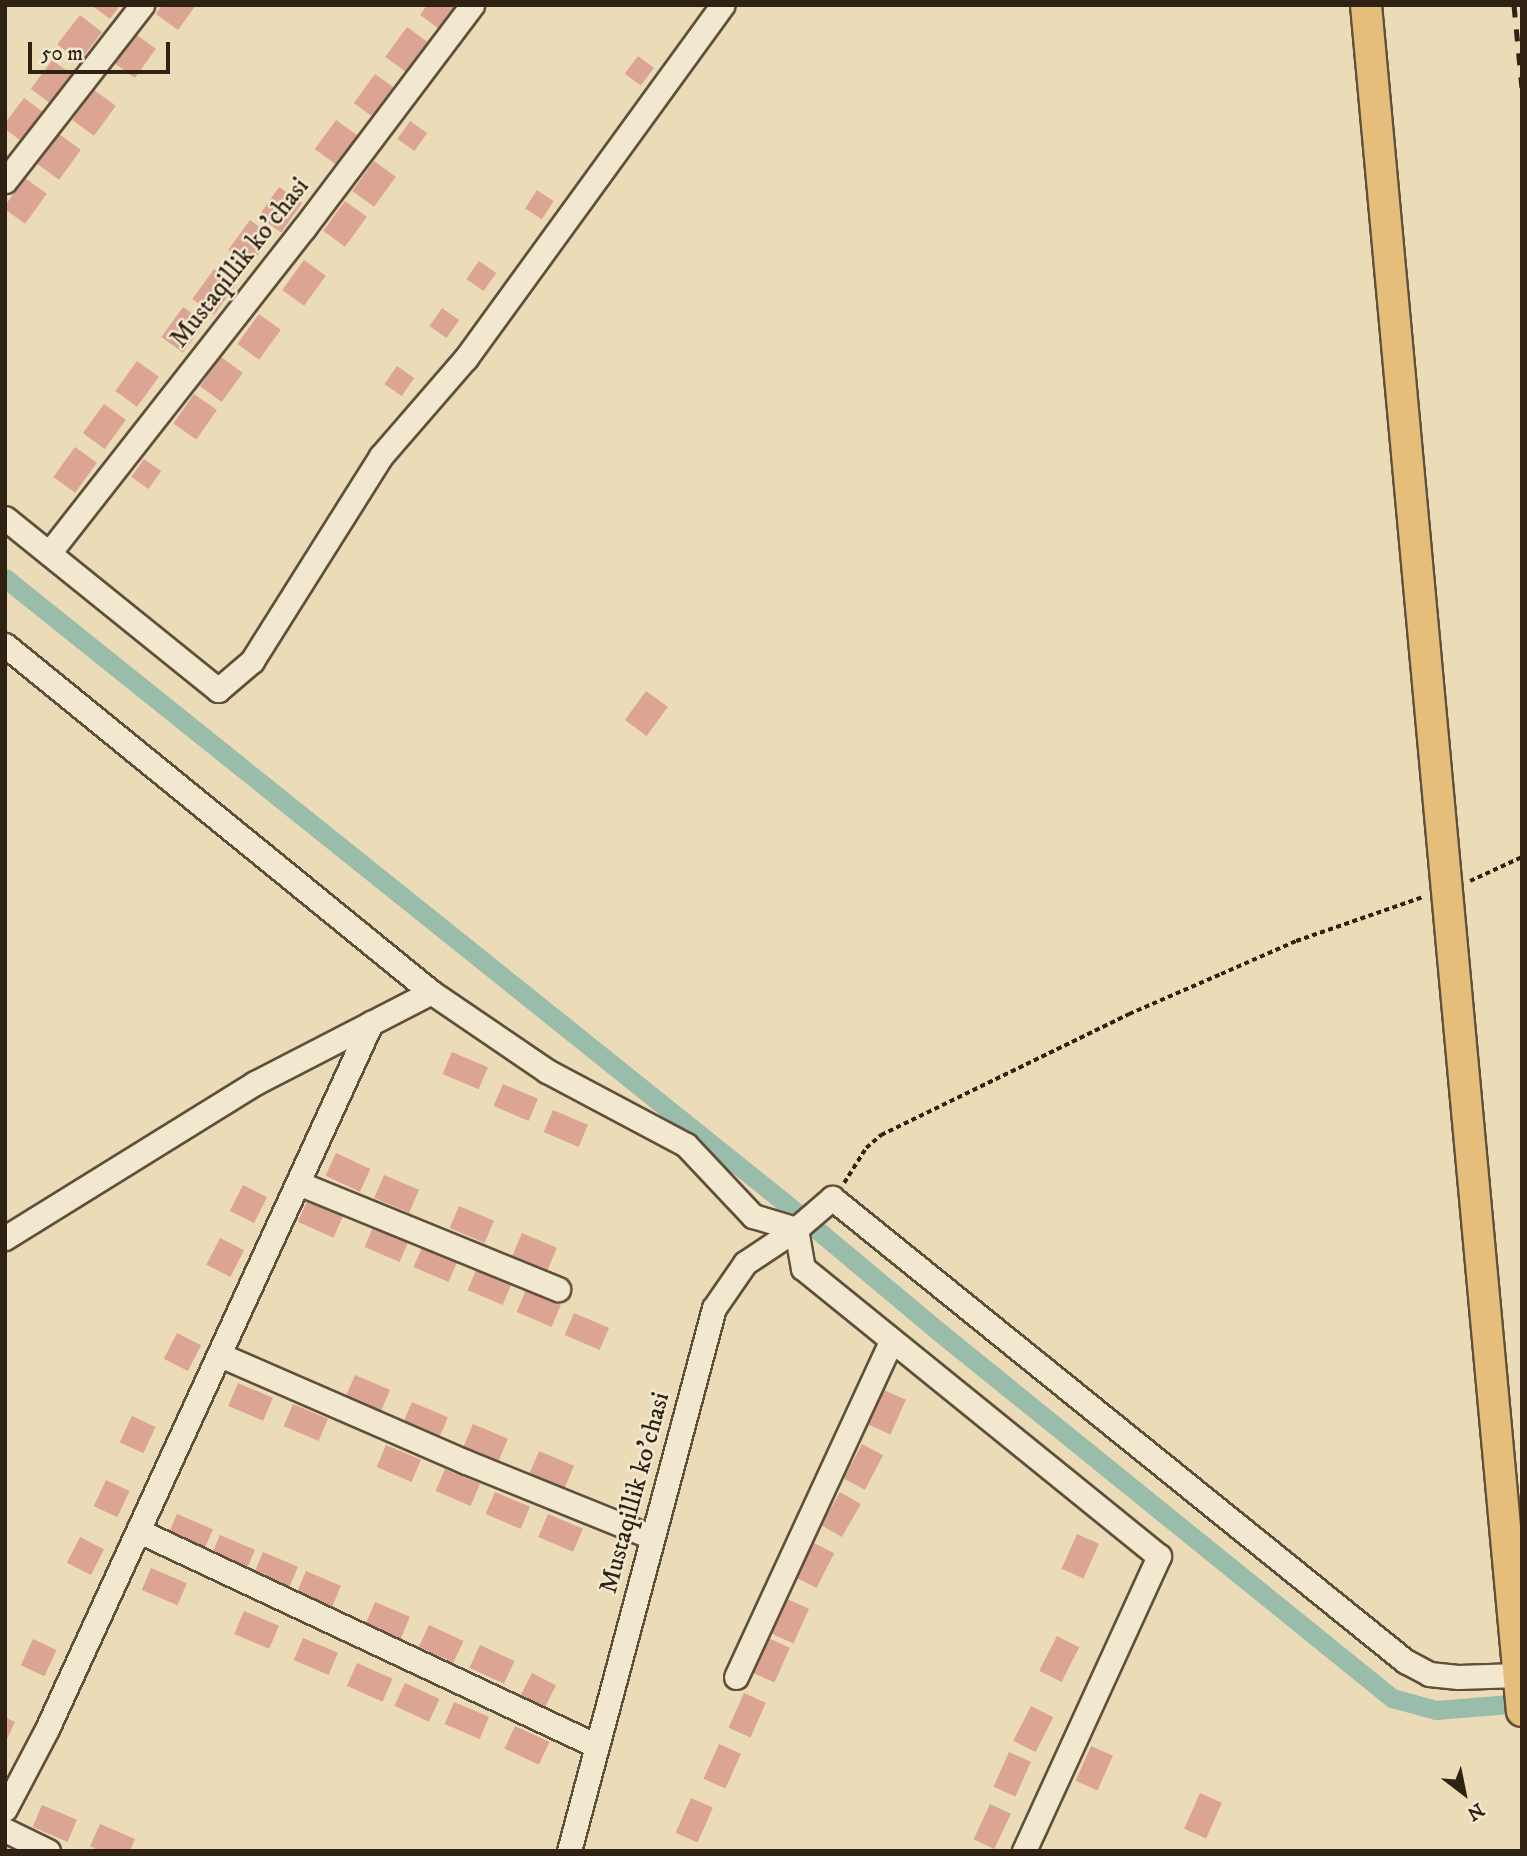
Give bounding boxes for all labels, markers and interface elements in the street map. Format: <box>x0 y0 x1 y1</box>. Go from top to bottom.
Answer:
scale bar <box>32 28 173 72</box>
text: 50 m <box>41 41 83 67</box>
street label: Mustaqillik ko'chasi <box>164 172 316 354</box>
street label: Mustaqillik ko'chasi <box>593 1389 677 1597</box>
north arrow <box>1429 1758 1499 1828</box>
text: N <box>1463 1797 1488 1825</box>

